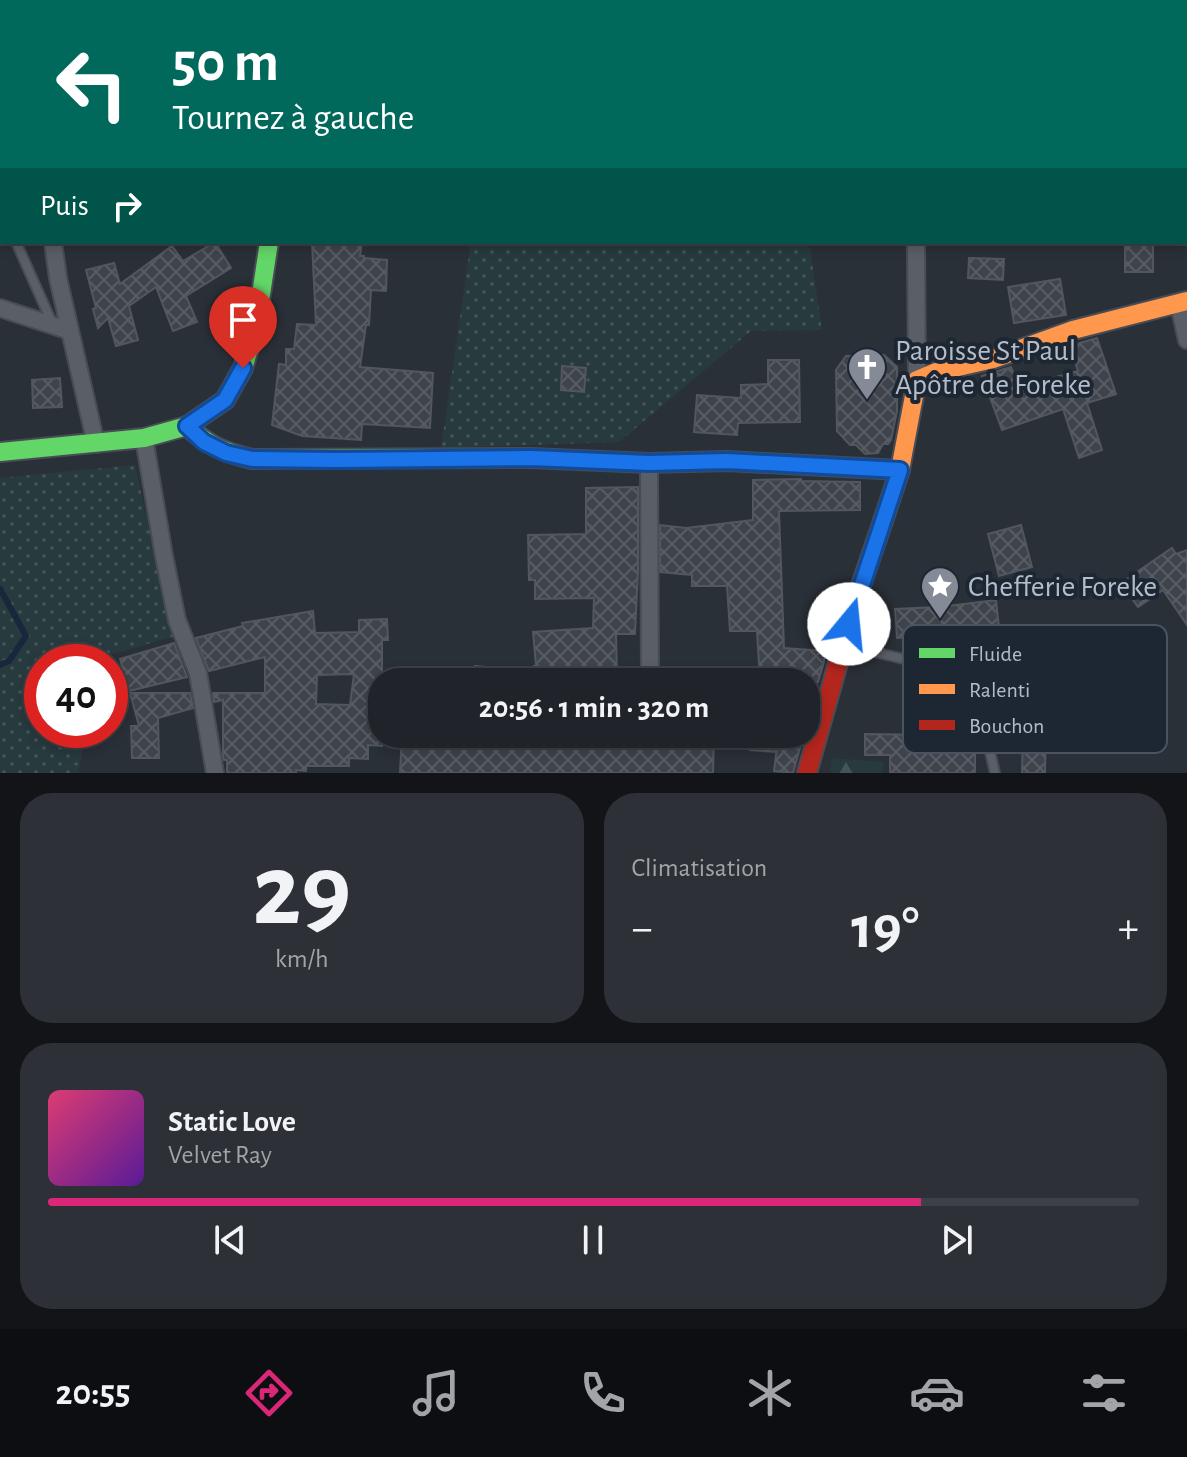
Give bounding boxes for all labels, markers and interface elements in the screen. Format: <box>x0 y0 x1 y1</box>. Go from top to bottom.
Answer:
icon: left <box>40 32 144 136</box>
text: 50 m <box>172 35 279 91</box>
text: Tournez à gauche <box>172 100 414 136</box>
icon: right <box>105 184 149 228</box>
text: Puis <box>40 191 89 221</box>
pin <box>209 286 277 368</box>
icon: arrive <box>221 298 265 342</box>
place label: Paroisse St Paul Apôtre de Foreke <box>895 336 1091 400</box>
church icon: Paroisse St Paul Apôtre de Foreke <box>846 346 888 401</box>
place icon: Chefferie Foreke <box>919 565 961 620</box>
place label: Chefferie Foreke <box>968 572 1157 602</box>
position arrow <box>807 582 891 666</box>
legend <box>903 625 1167 753</box>
text: Fluide <box>969 643 1022 665</box>
speed limit sign: 40 <box>24 644 128 748</box>
text: Ralenti <box>969 679 1030 701</box>
text: 20:56 · 1 min · 320 m <box>479 693 709 723</box>
text: Bouchon <box>969 715 1044 737</box>
text: 29 <box>252 840 351 944</box>
text: Climatisation <box>632 855 767 881</box>
text: 19° <box>851 899 919 959</box>
text: − <box>632 907 653 951</box>
text: + <box>1118 907 1139 951</box>
text: km/h <box>275 946 329 972</box>
text: Static Love <box>168 1107 296 1137</box>
text: Velvet Ray <box>168 1142 272 1168</box>
icon: previous <box>208 1218 252 1262</box>
icon: pause <box>571 1218 615 1262</box>
icon: next <box>935 1218 979 1262</box>
icon: directions <box>241 1365 297 1421</box>
icon: music <box>408 1365 464 1421</box>
icon: phone <box>575 1365 631 1421</box>
icon: climate <box>742 1365 798 1421</box>
icon: car <box>909 1365 965 1421</box>
icon: filters <box>1076 1365 1132 1421</box>
text: 20:55 <box>55 1375 130 1411</box>

